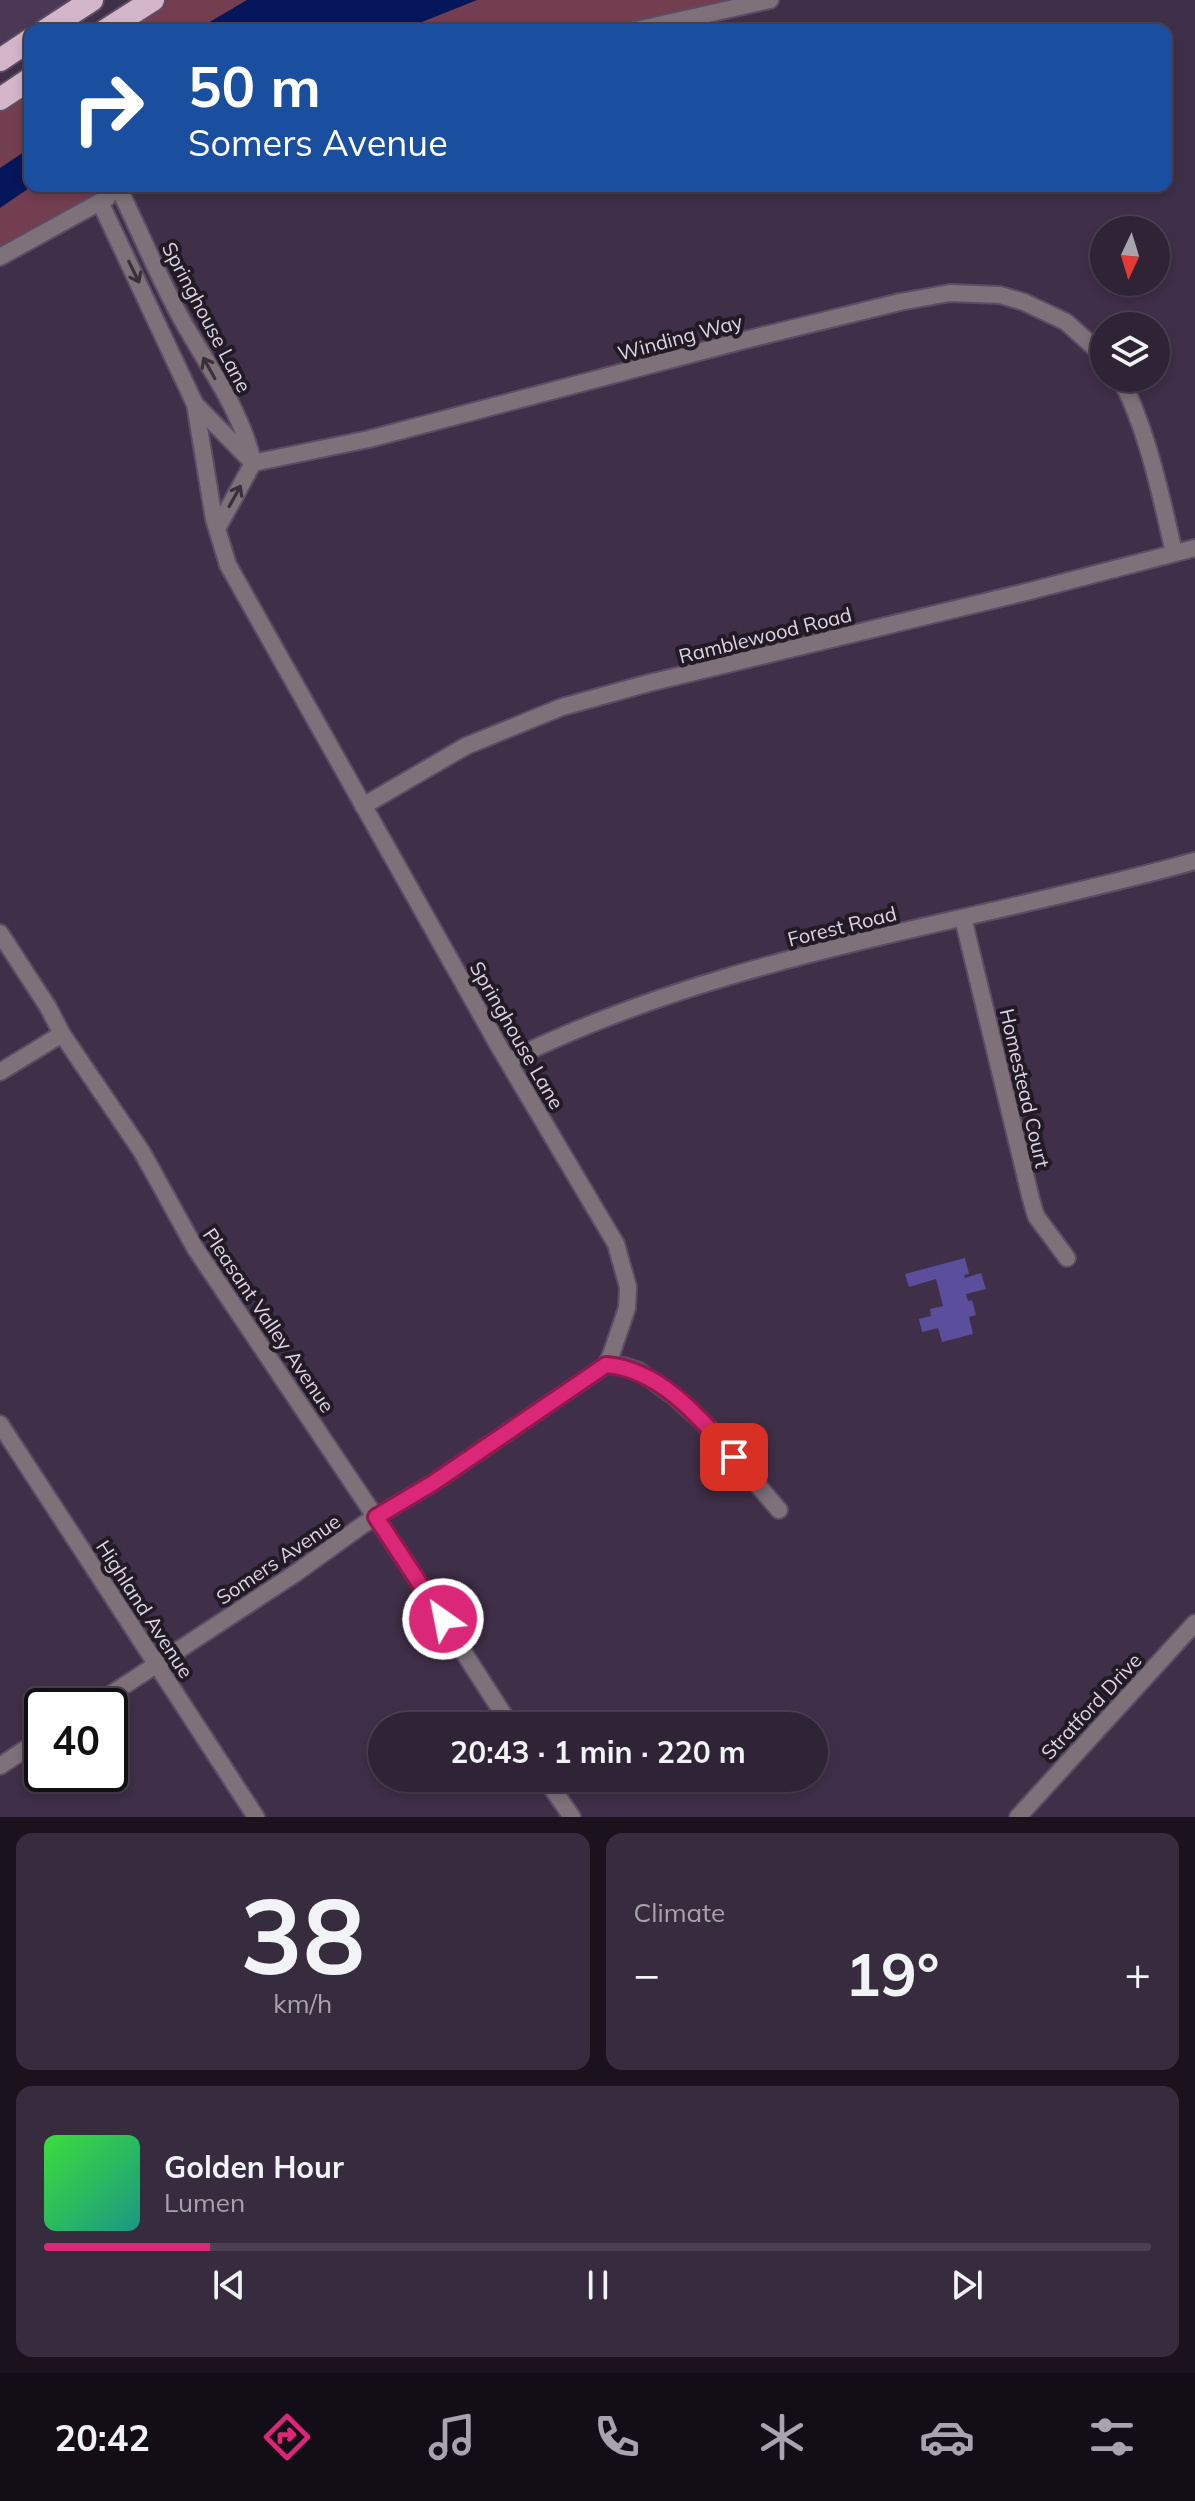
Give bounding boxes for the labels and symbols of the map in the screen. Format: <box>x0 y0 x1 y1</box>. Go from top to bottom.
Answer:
north arrow <box>1090 216 1170 296</box>
street label: Springhouse Lane <box>157 238 257 396</box>
one-way arrow <box>127 260 142 284</box>
street label: Winding Way <box>615 308 745 366</box>
one-way arrow <box>201 356 216 380</box>
one-way arrow <box>227 485 243 508</box>
street label: Ramblewood Road <box>676 601 854 669</box>
street label: Forest Road <box>785 900 899 952</box>
street label: Springhouse Lane <box>465 957 569 1113</box>
street label: Homestead Court <box>995 1006 1055 1170</box>
street label: Pleasant Valley Avenue <box>198 1223 340 1417</box>
pin <box>700 1423 768 1491</box>
street label: Somers Avenue <box>211 1508 345 1610</box>
street label: Highland Avenue <box>91 1535 199 1683</box>
position arrow <box>401 1577 485 1661</box>
street label: Stratford Drive <box>1035 1648 1147 1764</box>
speed limit sign: 40 <box>24 1688 128 1792</box>

